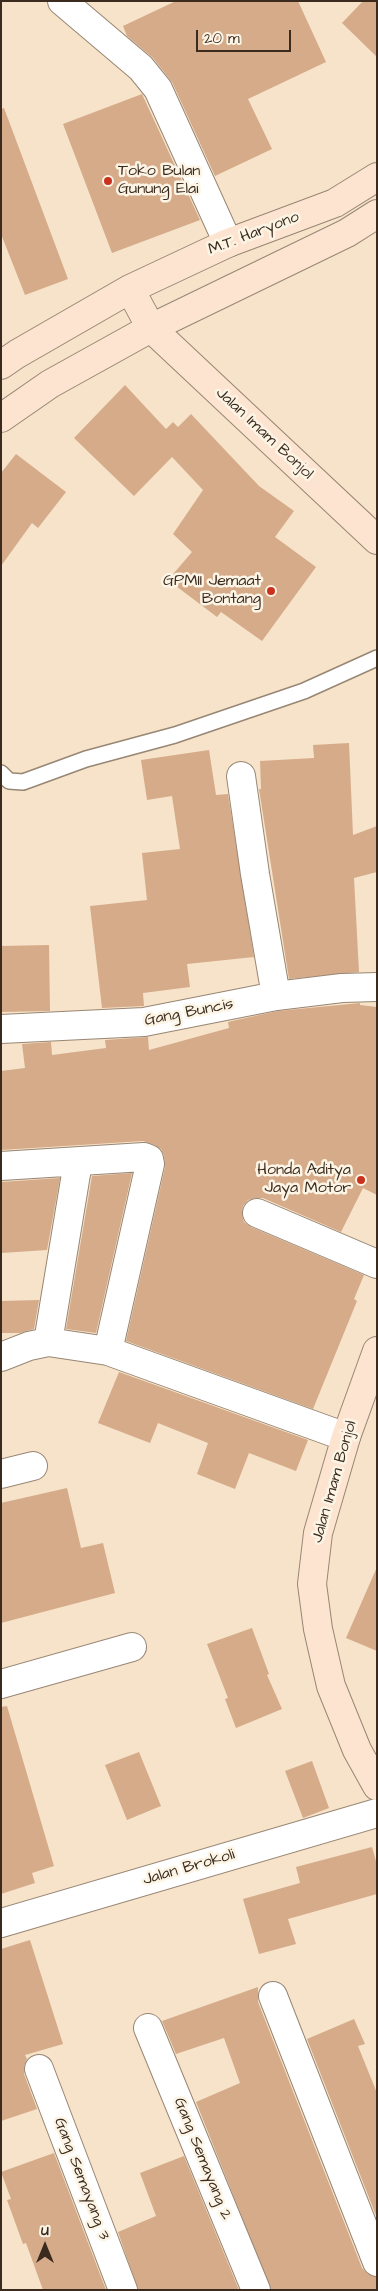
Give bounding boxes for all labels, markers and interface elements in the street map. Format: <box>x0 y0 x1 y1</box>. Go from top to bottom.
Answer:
scale bar <box>198 20 293 52</box>
text: 20 m <box>204 28 240 49</box>
place label: Toko Bulan Gunung Elai <box>118 162 200 200</box>
marker: Toko Bulan Gunung Elai <box>102 175 114 187</box>
street label: M.T. Haryono <box>206 208 302 260</box>
street label: Jalan Imam Bonjol <box>211 384 317 484</box>
place label: GPMII Jemaat Bontang <box>163 572 261 610</box>
marker: GPMII Jemaat Bontang <box>265 585 277 597</box>
street label: Gang Buncis <box>143 995 235 1031</box>
place label: Honda Aditya Jaya Motor <box>257 1161 351 1199</box>
marker: Honda Aditya Jaya Motor <box>355 1174 367 1186</box>
street label: Jalan Imam Bonjol <box>308 1419 362 1545</box>
street label: Jalan Brokoli <box>141 1846 237 1890</box>
street label: Gang Semayang 2 <box>169 2095 235 2223</box>
street label: Gang Semayang 3 <box>49 2115 113 2243</box>
north arrow <box>20 2221 70 2271</box>
text: U <box>41 2221 49 2241</box>

